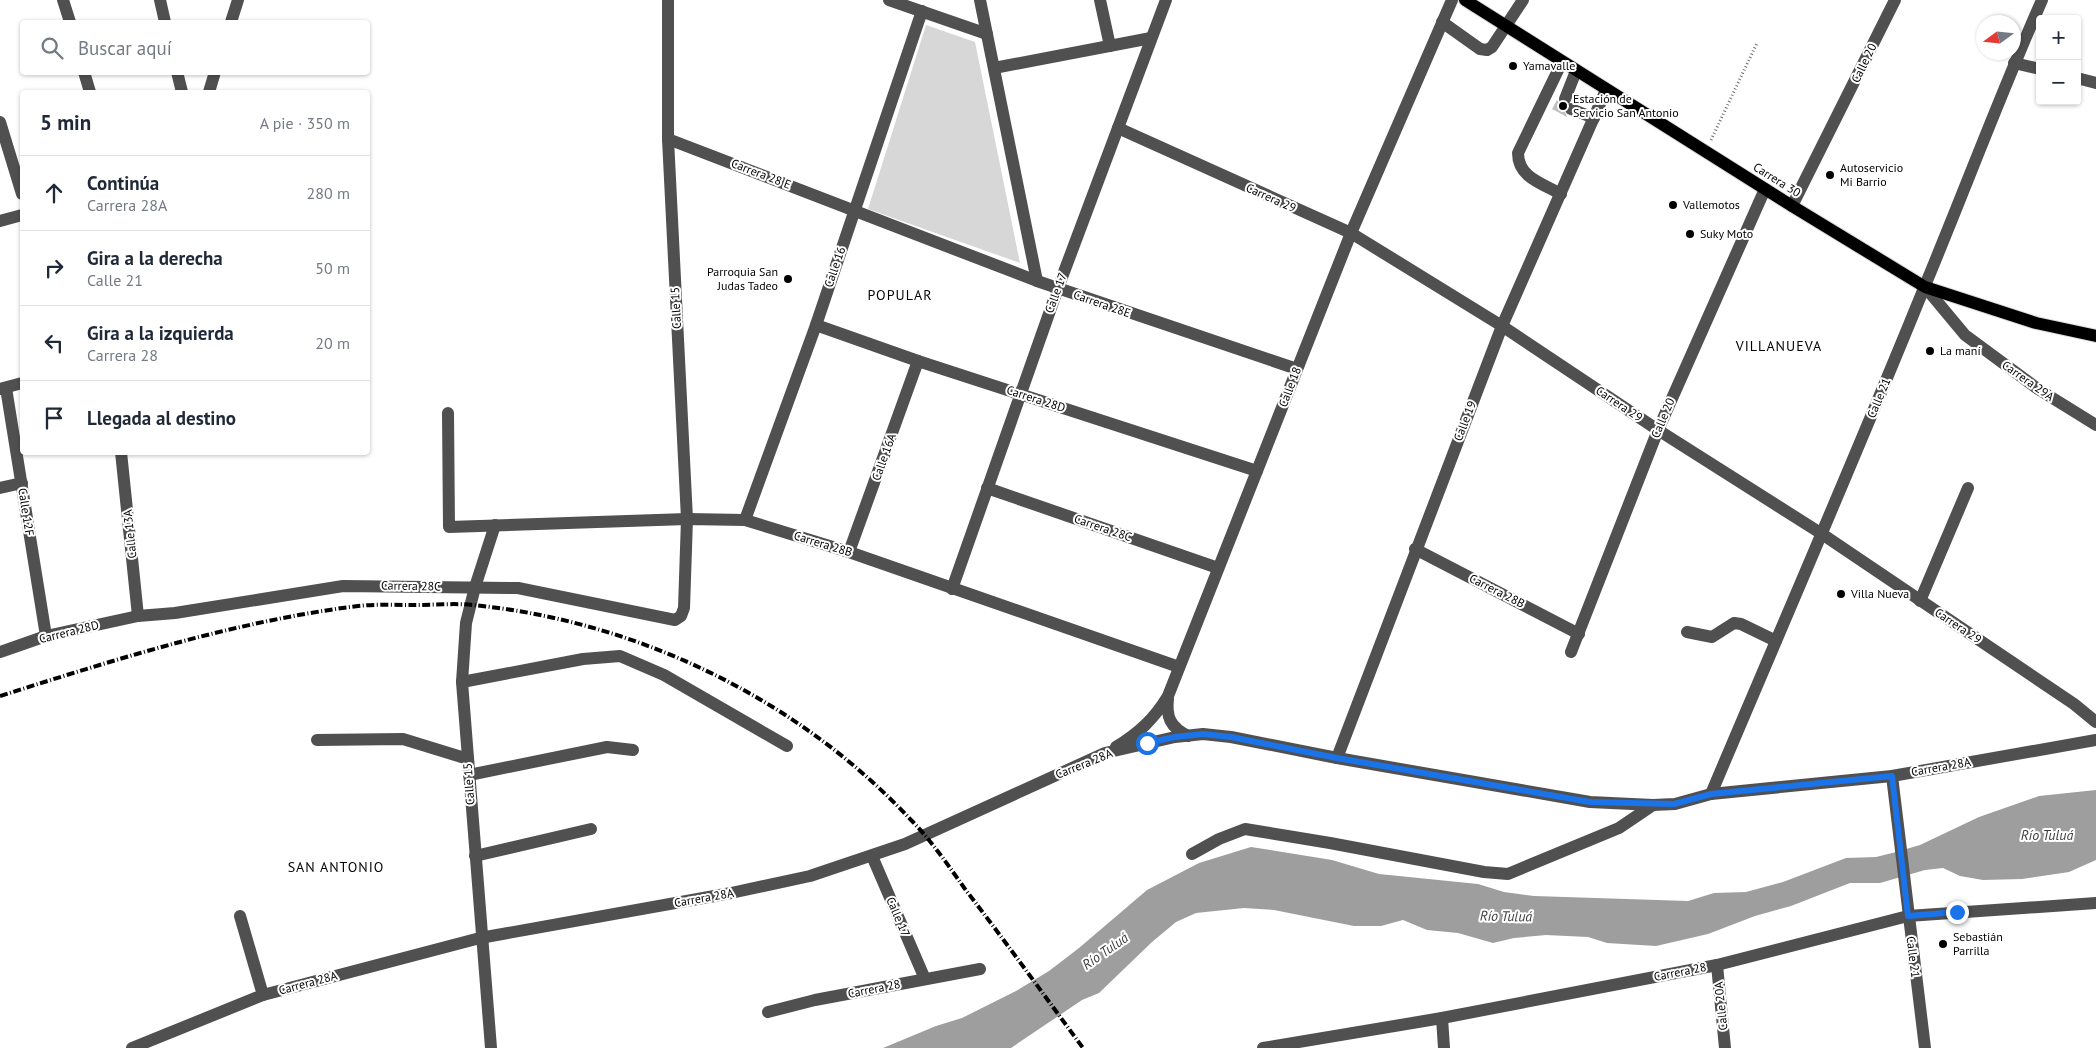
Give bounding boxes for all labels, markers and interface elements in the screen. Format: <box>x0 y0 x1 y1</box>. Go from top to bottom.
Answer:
north arrow <box>1976 15 2021 60</box>
map controls <box>2036 15 2081 105</box>
button: + <box>2036 15 2081 60</box>
search box <box>20 20 370 75</box>
icon: search <box>38 34 66 62</box>
text: Buscar aquí <box>78 36 172 60</box>
street label: Calle 20 <box>1848 40 1880 85</box>
place label: Yamavalle <box>1523 58 1575 73</box>
marker: Yamavalle <box>1507 60 1519 72</box>
button: − <box>2036 60 2081 105</box>
place label: Estación de Servicio San Antonio <box>1573 91 1679 120</box>
marker: Estación de Servicio San Antonio <box>1557 100 1569 112</box>
text: 5 min <box>40 109 91 136</box>
text: A pie · 350 m <box>260 113 350 133</box>
street label: Carrera 28 E <box>729 155 793 192</box>
street label: Carrera 30 <box>1751 159 1804 200</box>
place label: Autoservicio Mi Barrio <box>1840 160 1903 189</box>
marker: Autoservicio Mi Barrio <box>1824 169 1836 181</box>
text: Continúa <box>87 171 159 195</box>
icon: ahead <box>40 179 68 207</box>
street label: Carrera 29 <box>1244 180 1299 215</box>
text: 280 m <box>307 183 350 203</box>
text: Carrera 28A <box>87 195 167 215</box>
place label: Vallemotos <box>1682 197 1740 212</box>
marker: Vallemotos <box>1667 199 1679 211</box>
place label: Suky Moto <box>1700 226 1753 241</box>
marker: Suky Moto <box>1684 228 1696 240</box>
street label: Calle 16 <box>821 245 848 289</box>
text: Gira a la derecha <box>87 246 223 270</box>
icon: right <box>40 254 68 282</box>
text: 50 m <box>315 258 350 278</box>
place label: Parroquia San Judas Tadeo <box>707 264 778 293</box>
text: Calle 21 <box>87 270 143 290</box>
street label: Calle 17 <box>1041 271 1070 315</box>
marker: Parroquia San Judas Tadeo <box>782 273 794 285</box>
district label: POPULAR <box>868 286 932 304</box>
street label: Calle 15 <box>667 287 684 329</box>
street label: Carrera 28E <box>1072 287 1133 320</box>
text: Gira a la izquierda <box>87 321 234 345</box>
icon: left <box>40 329 68 357</box>
text: 20 m <box>315 333 350 353</box>
district label: VILLANUEVA <box>1735 337 1822 355</box>
place label: La maní <box>1940 343 1981 358</box>
text: Carrera 28 <box>87 345 158 365</box>
marker: La maní <box>1924 345 1936 357</box>
street label: Carrera 29A <box>1999 357 2057 404</box>
street label: Calle 18 <box>1275 365 1304 409</box>
street label: Calle 21 <box>1863 376 1894 420</box>
street label: Carrera 28D <box>1005 382 1068 415</box>
street label: Carrera 29 <box>1593 382 1646 425</box>
street label: Calle 20 <box>1647 395 1678 440</box>
street label: Calle 19 <box>1450 399 1479 443</box>
icon: arrive <box>40 404 68 432</box>
text: Llegada al destino <box>87 406 236 430</box>
street label: Calle 16A <box>868 431 899 482</box>
street label: Calle 12F <box>15 487 38 537</box>
street label: Calle 13A <box>119 509 140 559</box>
street label: Carrera 28C <box>1072 511 1134 544</box>
street label: Carrera 28B <box>792 528 854 559</box>
street label: Carrera 28B <box>1467 570 1527 611</box>
street label: Carrera 28C <box>381 577 441 594</box>
place label: Villa Nueva <box>1850 586 1909 601</box>
marker: Villa Nueva <box>1835 588 1847 600</box>
street label: Carrera 29 <box>1932 604 1985 647</box>
street label: Carrera 28D <box>37 617 100 646</box>
route start <box>1136 732 1159 755</box>
street label: Carrera 28A <box>1053 745 1115 782</box>
street label: Carrera 28A <box>1910 754 1972 779</box>
street label: Calle 15 <box>460 763 477 806</box>
water label: Río Tuluá <box>2021 826 2073 844</box>
district label: SAN ANTONIO <box>288 858 384 876</box>
street label: Carrera 28A <box>673 885 735 910</box>
street label: Calle 17 <box>883 895 914 939</box>
route end <box>1946 901 1969 924</box>
water label: Río Tuluá <box>1480 907 1533 925</box>
water label: Río Tuluá <box>1078 928 1132 973</box>
place label: Sebastián Parrilla <box>1953 929 2003 958</box>
street label: Calle 21 <box>1903 935 1923 979</box>
marker: Sebastián Parrilla <box>1937 938 1949 950</box>
street label: Carrera 28 <box>1652 959 1707 984</box>
street label: Carrera 28A <box>277 967 339 998</box>
street label: Carrera 28 <box>846 976 901 1001</box>
street label: Calle 20A <box>1710 981 1731 1031</box>

